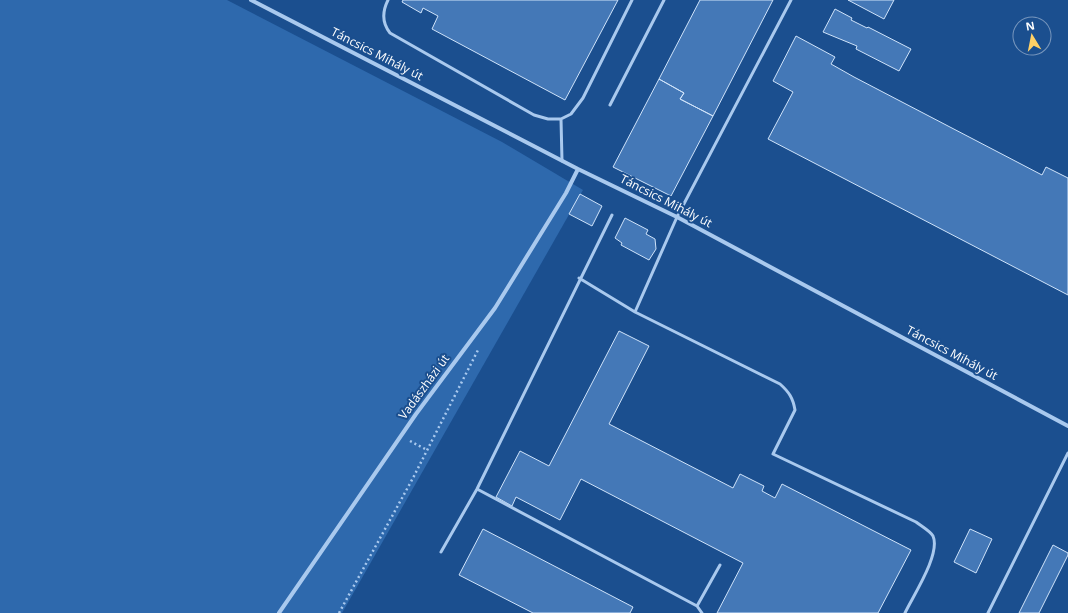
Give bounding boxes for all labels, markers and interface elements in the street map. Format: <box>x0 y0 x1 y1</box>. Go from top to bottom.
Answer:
north arrow <box>1012 16 1052 56</box>
text: N <box>1024 17 1036 34</box>
street label: Táncsics Mihály út <box>328 23 426 84</box>
street label: Táncsics Mihály út <box>617 170 715 231</box>
street label: Táncsics Mihály út <box>903 321 1001 384</box>
street label: Vadászházi út <box>394 351 453 423</box>

